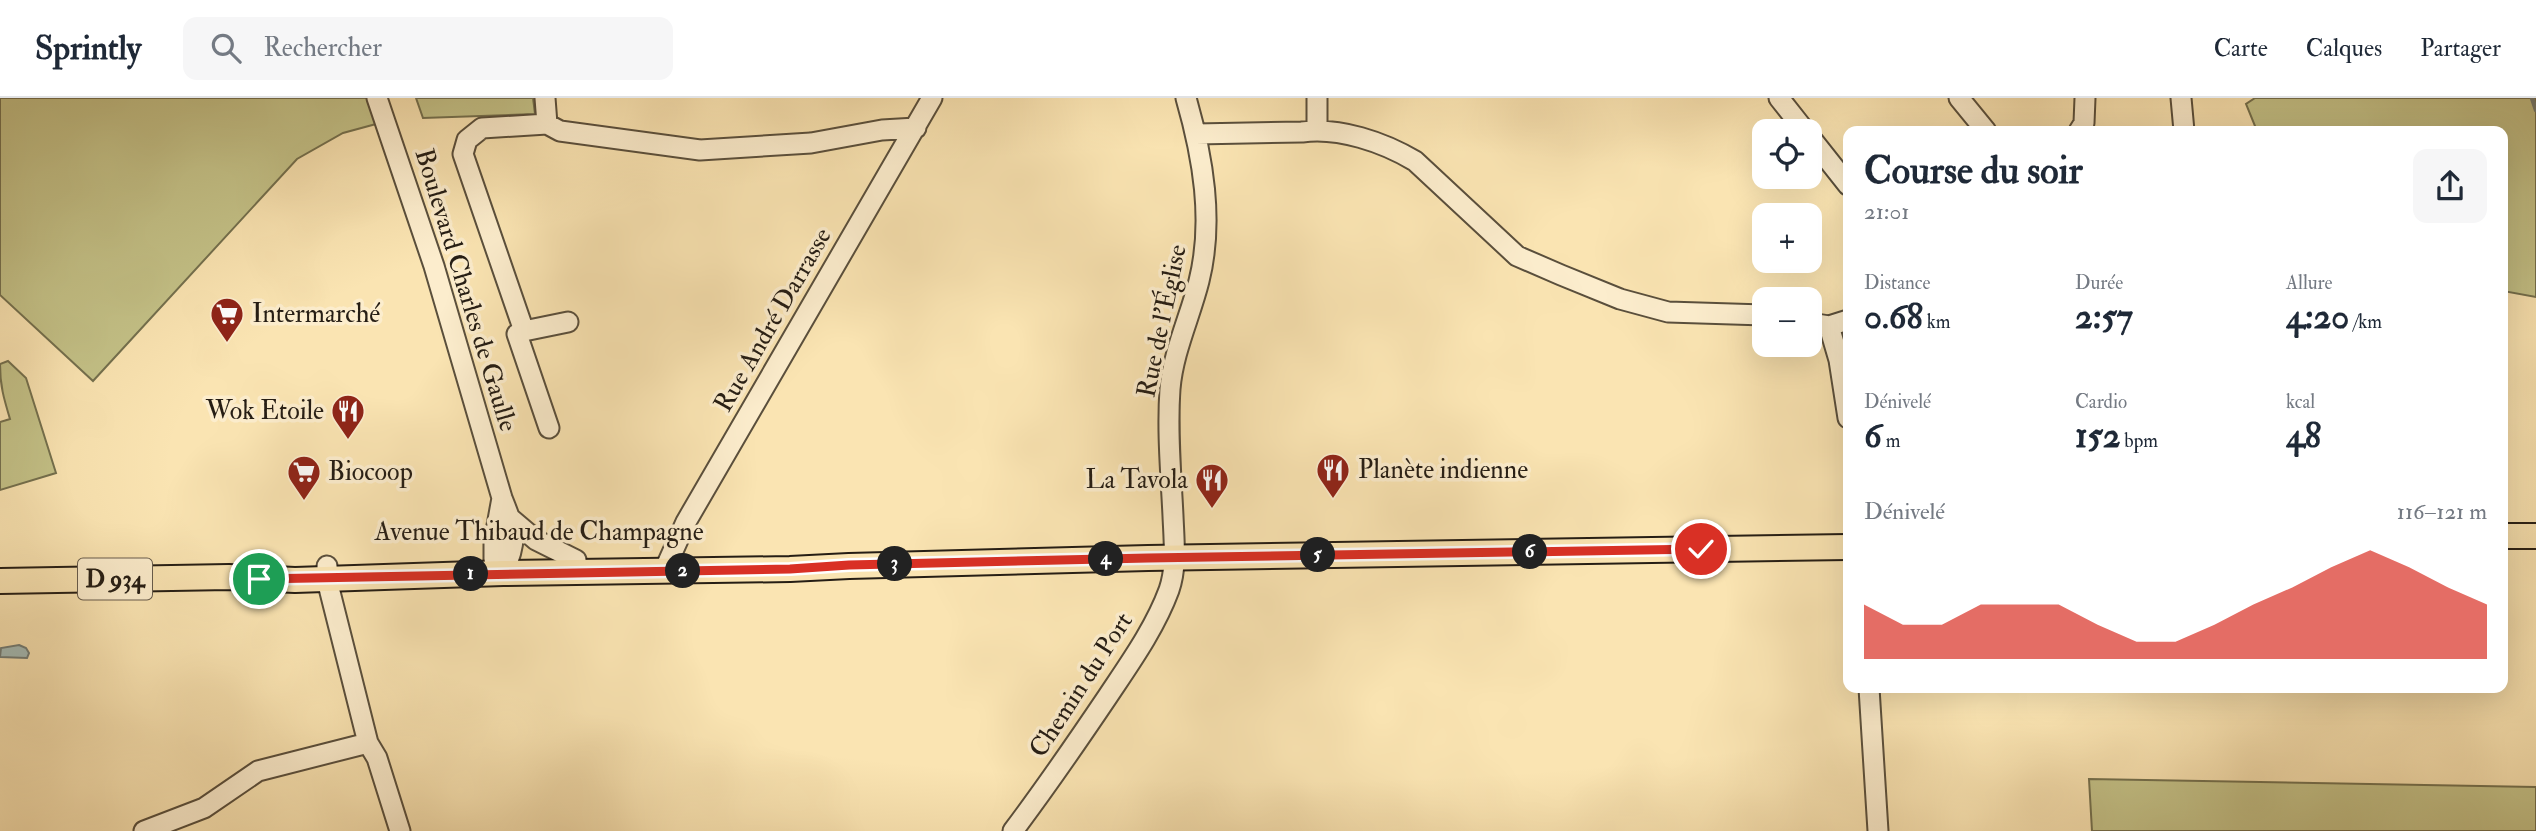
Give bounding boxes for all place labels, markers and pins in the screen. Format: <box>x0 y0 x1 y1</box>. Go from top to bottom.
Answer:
supermarket icon: Intermarché <box>208 295 246 344</box>
place label: Intermarché <box>252 298 380 330</box>
restaurant icon: Wok Etoile <box>329 392 367 441</box>
place label: Wok Etoile <box>205 395 324 427</box>
restaurant icon: Planète indienne <box>1314 451 1352 500</box>
supermarket icon: Biocoop <box>285 453 323 502</box>
place label: Planète indienne <box>1358 454 1528 486</box>
place label: Biocoop <box>328 456 413 489</box>
restaurant icon: La Tavola <box>1193 461 1231 510</box>
place label: La Tavola <box>1086 464 1188 496</box>
pin <box>1671 519 1731 579</box>
pin: 6 <box>1512 534 1548 570</box>
pin: 5 <box>1300 538 1336 573</box>
pin: 4 <box>1088 542 1124 576</box>
pin: 3 <box>878 546 912 582</box>
pin <box>229 549 289 609</box>
pin: 2 <box>666 554 700 588</box>
pin: 1 <box>454 556 489 592</box>

